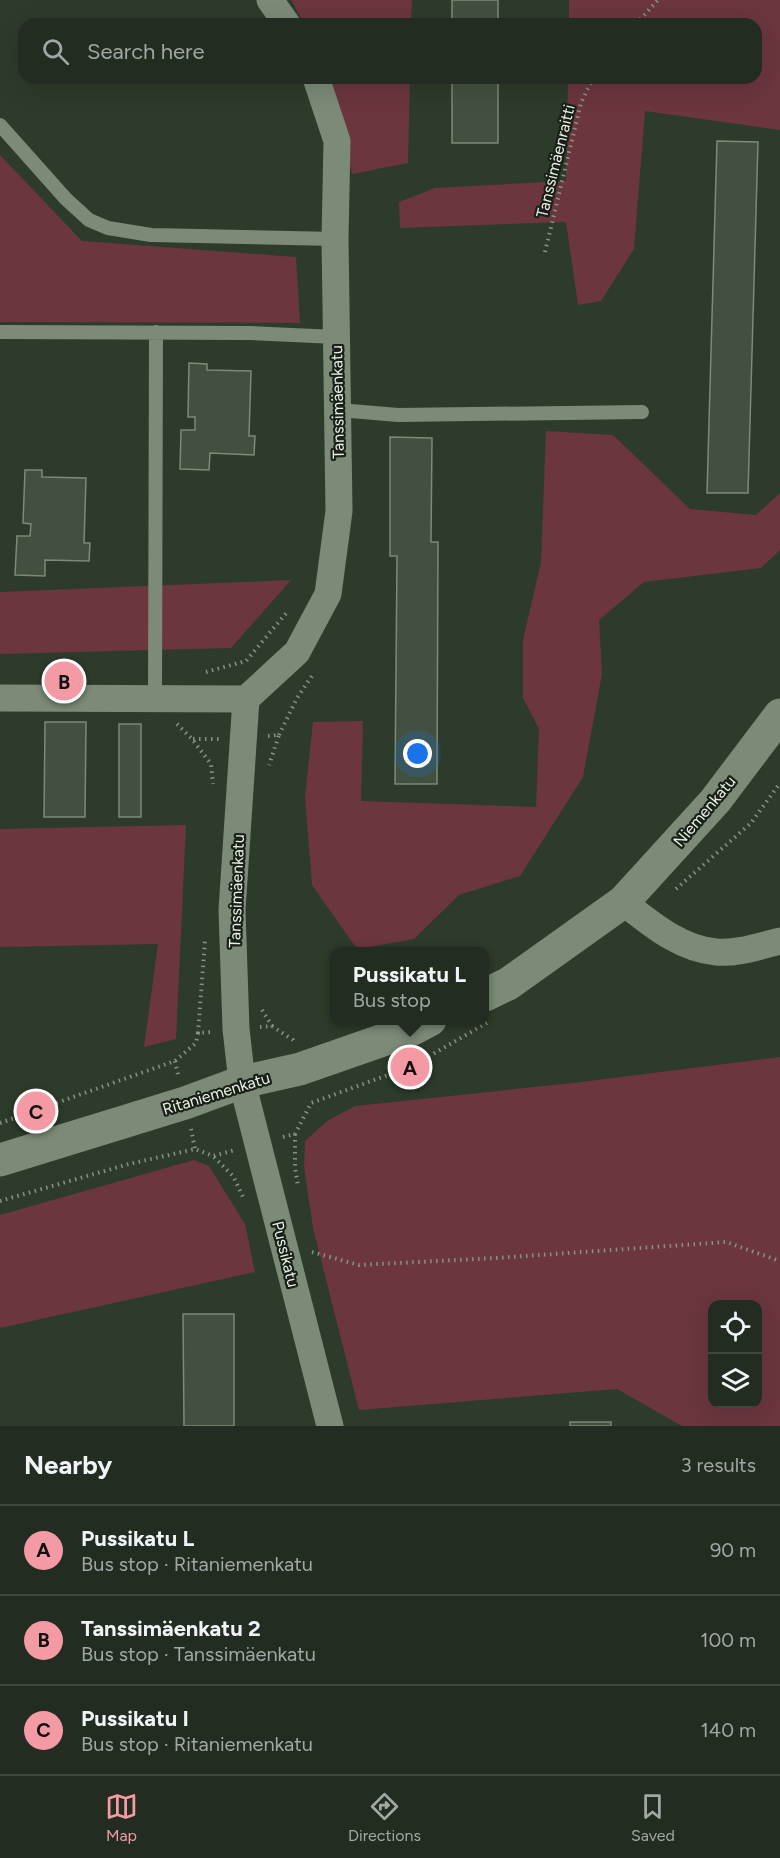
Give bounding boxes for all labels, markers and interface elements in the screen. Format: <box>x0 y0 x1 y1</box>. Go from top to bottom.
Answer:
search box <box>18 18 762 84</box>
icon: search <box>39 35 72 68</box>
text: Search here <box>87 38 205 65</box>
street label: Tanssimäenraitti <box>532 103 579 220</box>
street label: Tanssimäenkatu <box>327 345 348 459</box>
pin: B <box>44 658 84 704</box>
your location <box>403 739 432 768</box>
street label: Niemenkatu <box>669 772 740 851</box>
street label: Tanssimäenkatu <box>225 834 248 948</box>
popup <box>330 947 489 1025</box>
text: Pussikatu L <box>353 961 466 988</box>
text: Bus stop <box>353 988 431 1012</box>
pin: A <box>390 1044 430 1090</box>
street label: Ritaniemenkatu <box>160 1068 272 1119</box>
pin: C <box>16 1088 56 1134</box>
street label: Pussikatu <box>268 1219 303 1289</box>
map controls <box>708 1300 762 1408</box>
button: locate <box>708 1300 762 1354</box>
button: layers <box>708 1354 762 1408</box>
text: Nearby <box>24 1449 112 1481</box>
text: 3 results <box>681 1453 756 1477</box>
text: Pussikatu L <box>81 1525 194 1552</box>
text: A <box>36 1538 51 1562</box>
text: 90 m <box>710 1538 756 1562</box>
text: Bus stop · Ritaniemenkatu <box>81 1552 313 1576</box>
text: Tanssimäenkatu 2 <box>81 1615 261 1642</box>
text: B <box>37 1628 50 1652</box>
text: 100 m <box>700 1628 756 1652</box>
text: Bus stop · Tanssimäenkatu <box>81 1642 316 1666</box>
text: Pussikatu I <box>81 1705 189 1732</box>
text: C <box>36 1718 51 1742</box>
text: 140 m <box>701 1718 756 1742</box>
text: Bus stop · Ritaniemenkatu <box>81 1732 313 1756</box>
tab: Map <box>105 1790 138 1845</box>
tab: Directions <box>348 1790 421 1845</box>
tab: Saved <box>631 1790 675 1845</box>

